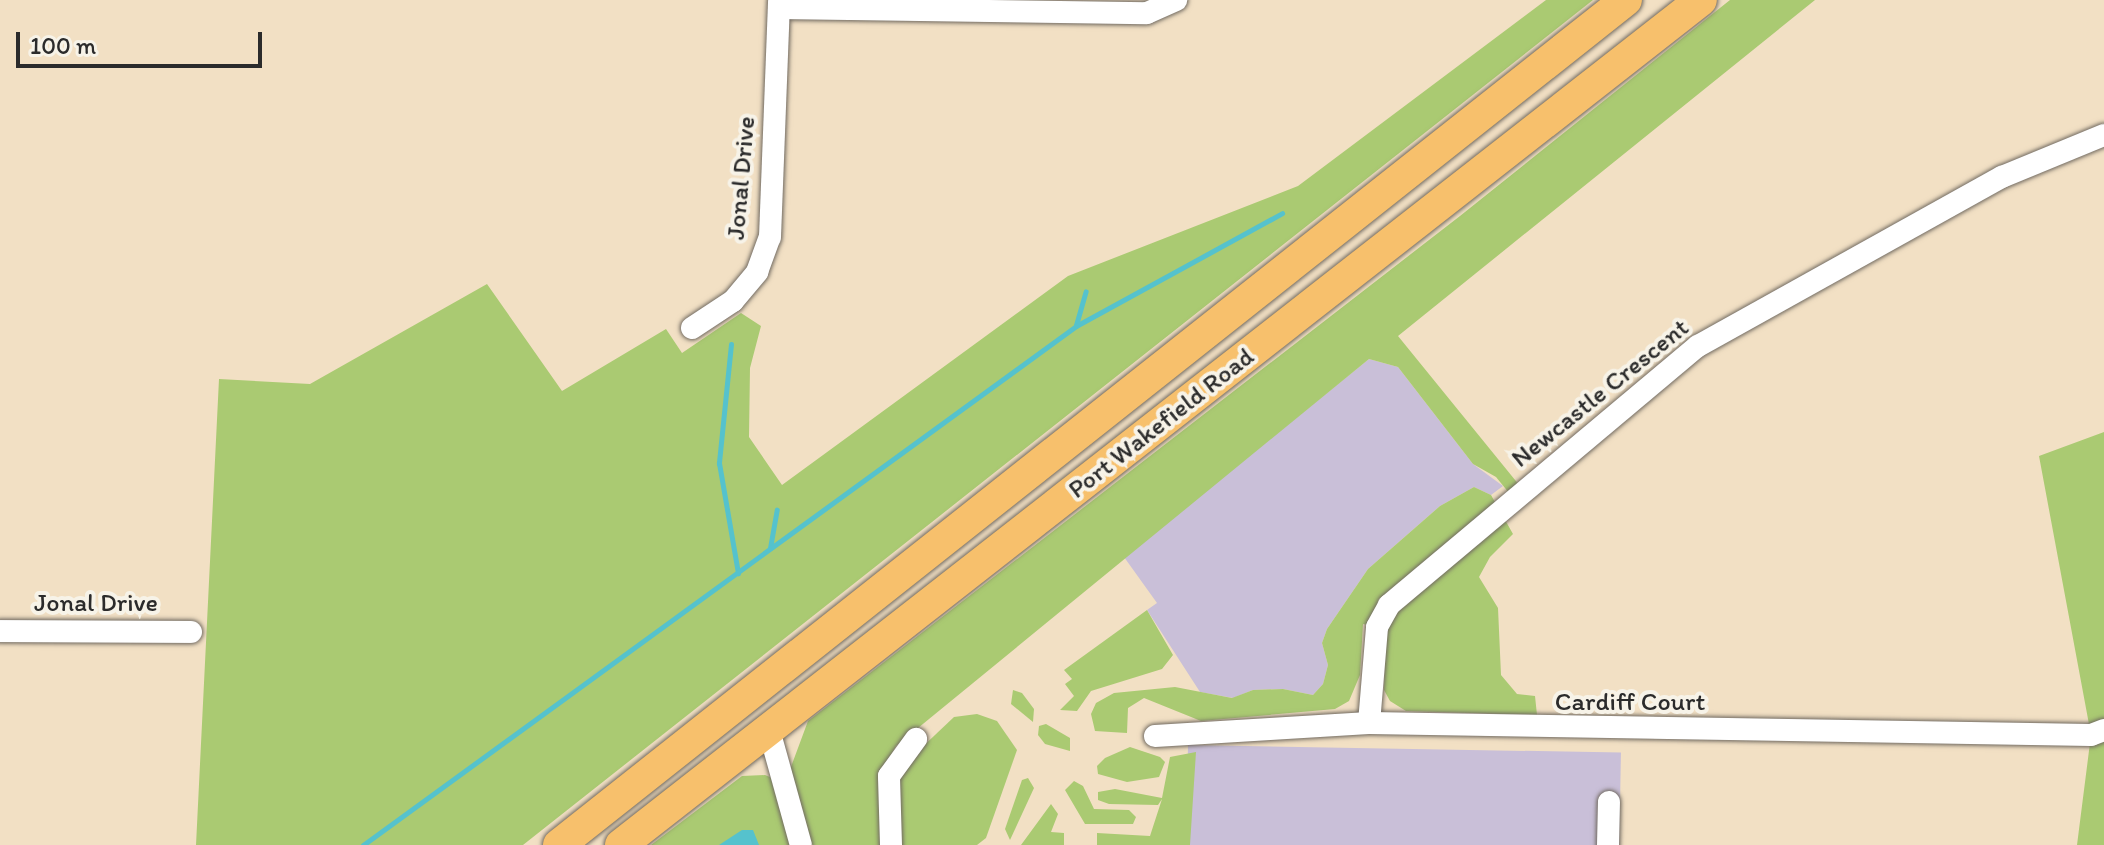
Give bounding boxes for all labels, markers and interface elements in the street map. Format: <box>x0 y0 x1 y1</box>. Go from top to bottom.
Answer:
scale bar <box>20 16 266 66</box>
text: 100 m <box>30 31 96 60</box>
street label: Jonal Drive <box>720 114 762 242</box>
street label: Newcastle Crescent <box>1505 312 1695 474</box>
street label: Port Wakefield Road <box>1062 341 1260 505</box>
street label: Jonal Drive <box>34 587 158 619</box>
street label: Cardiff Court <box>1555 686 1705 718</box>

